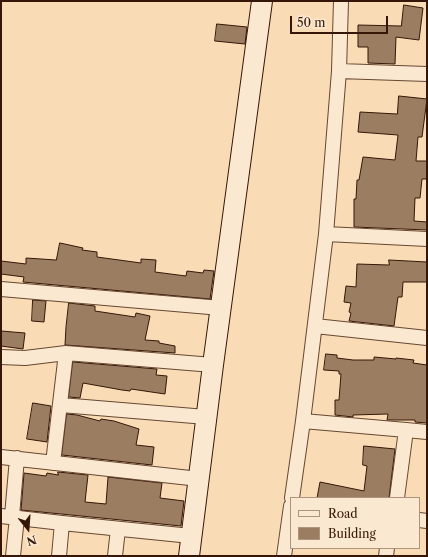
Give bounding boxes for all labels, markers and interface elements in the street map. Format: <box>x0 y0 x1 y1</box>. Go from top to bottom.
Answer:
scale bar <box>292 8 390 34</box>
text: 50 m <box>297 15 326 30</box>
legend <box>290 497 420 549</box>
text: Road <box>328 506 358 521</box>
north arrow <box>8 509 48 549</box>
text: Building <box>328 526 376 541</box>
text: N <box>25 532 38 549</box>

